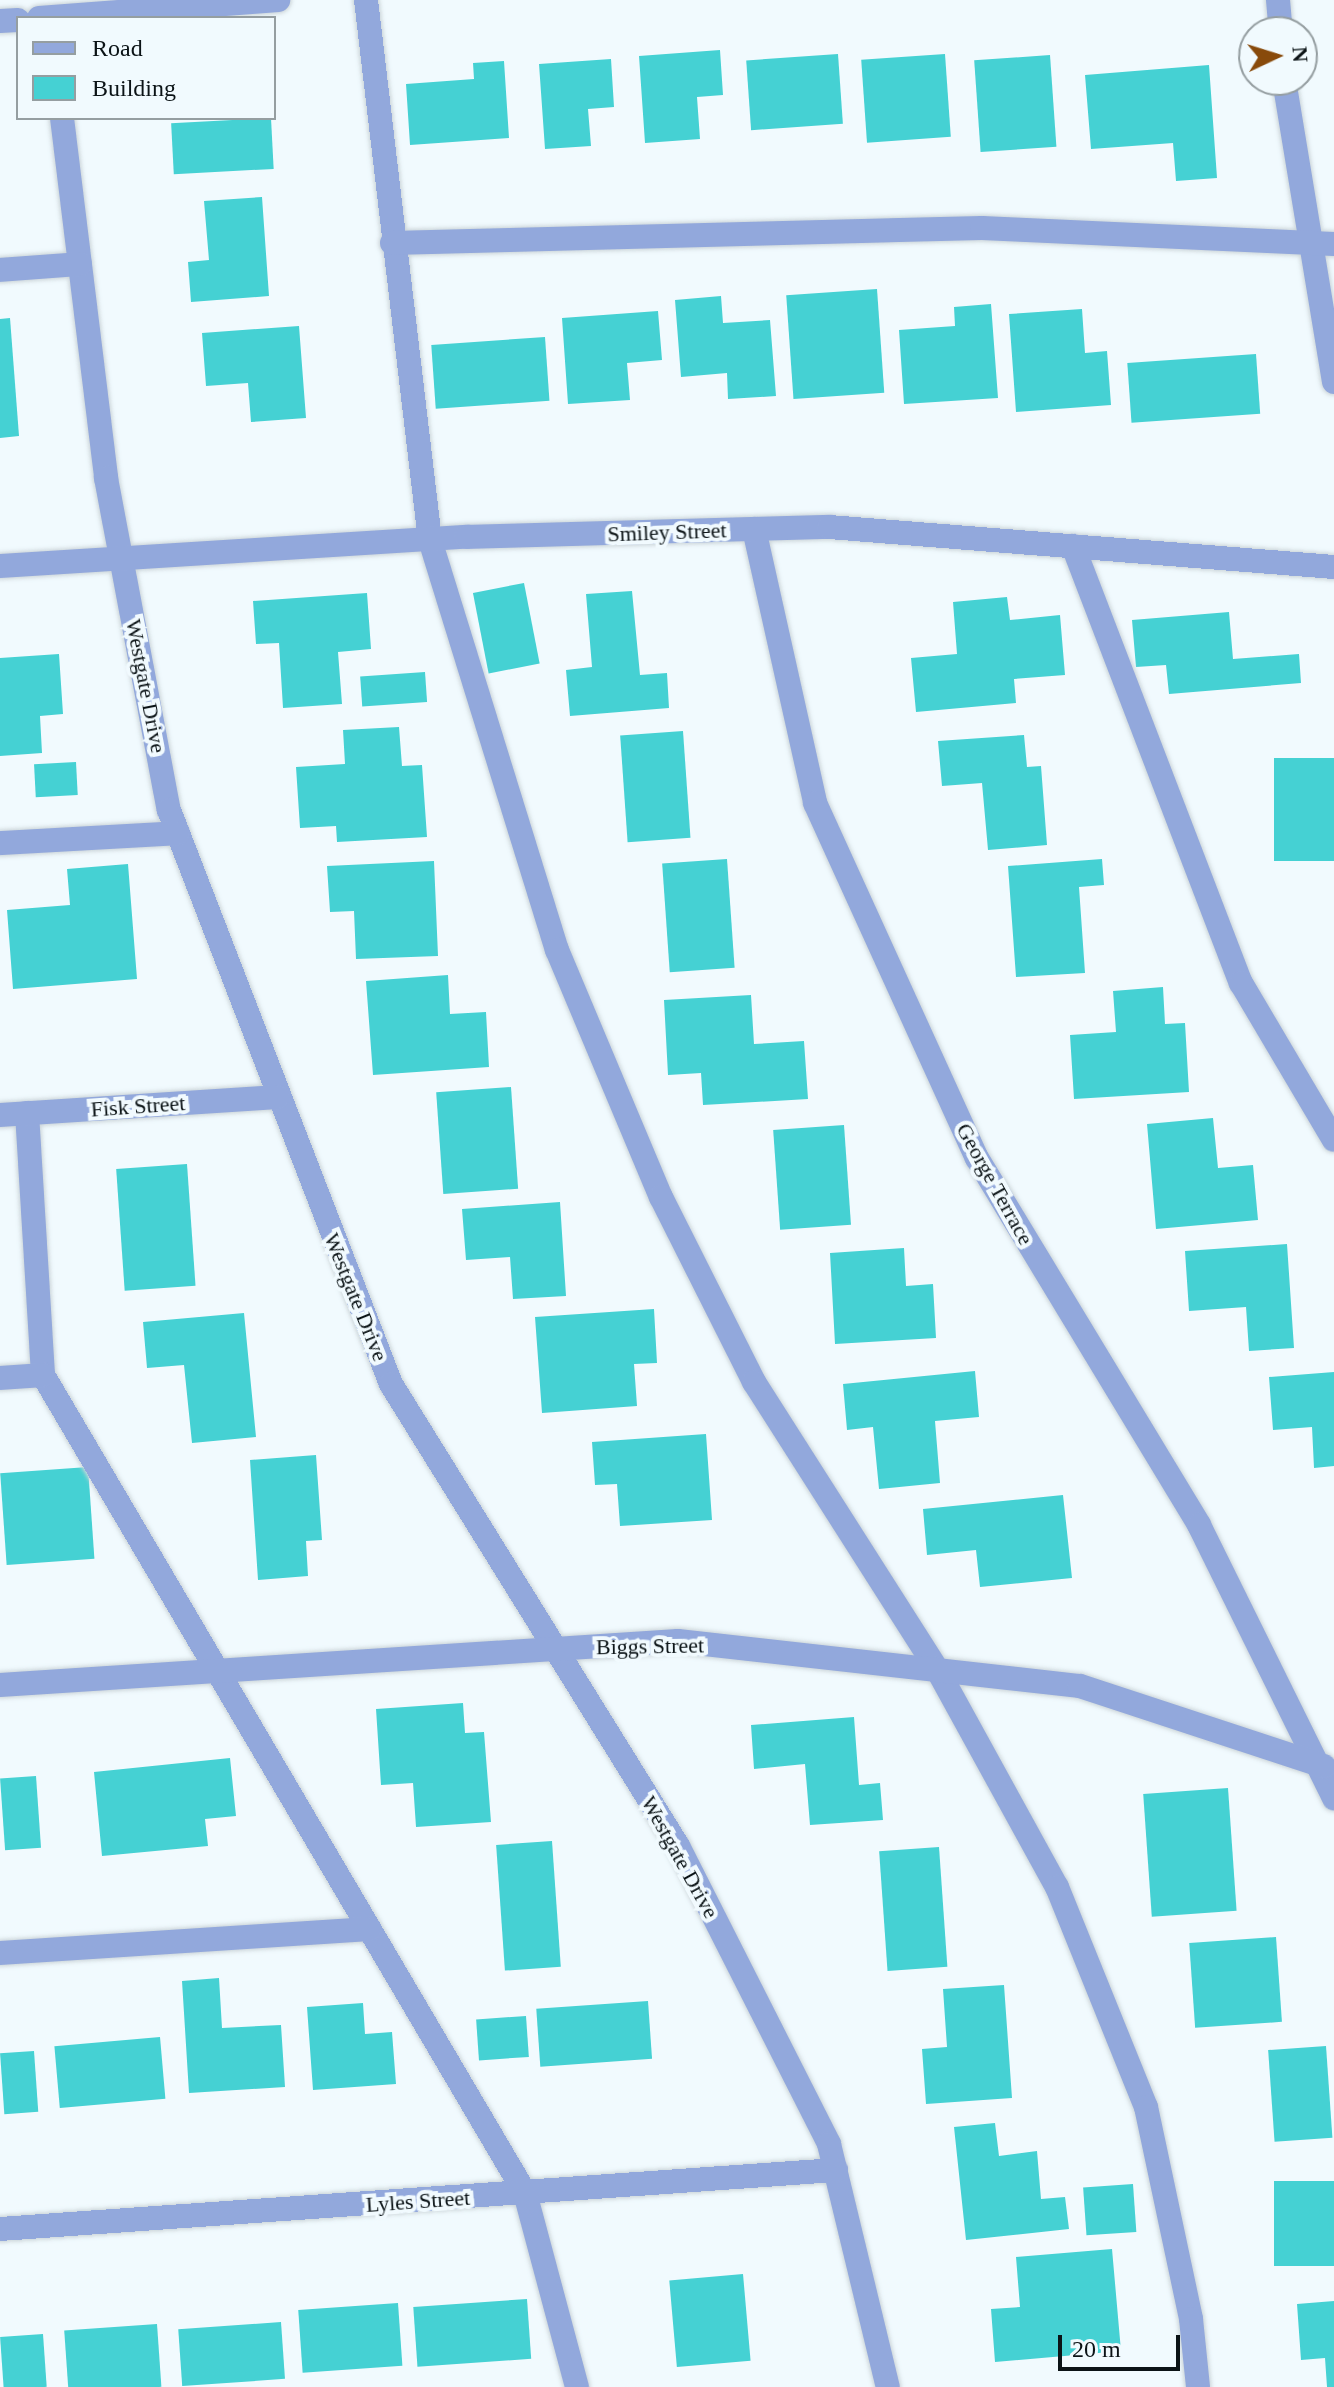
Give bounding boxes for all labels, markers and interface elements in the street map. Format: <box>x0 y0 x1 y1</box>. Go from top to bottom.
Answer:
legend <box>16 16 276 120</box>
north arrow <box>1238 16 1318 96</box>
text: Road <box>92 35 143 61</box>
text: N <box>1287 46 1313 63</box>
text: Building <box>92 75 176 101</box>
street label: Smiley Street <box>607 517 727 547</box>
street label: Westgate Drive <box>120 617 172 755</box>
street label: Fisk Street <box>90 1090 186 1122</box>
street label: George Terrace <box>951 1118 1039 1250</box>
street label: Westgate Drive <box>318 1229 394 1365</box>
street label: Biggs Street <box>596 1632 704 1660</box>
street label: Westgate Drive <box>636 1791 724 1923</box>
street label: Lyles Street <box>365 2184 471 2218</box>
scale bar <box>1062 2319 1184 2369</box>
text: 20 m <box>1072 2336 1121 2362</box>

